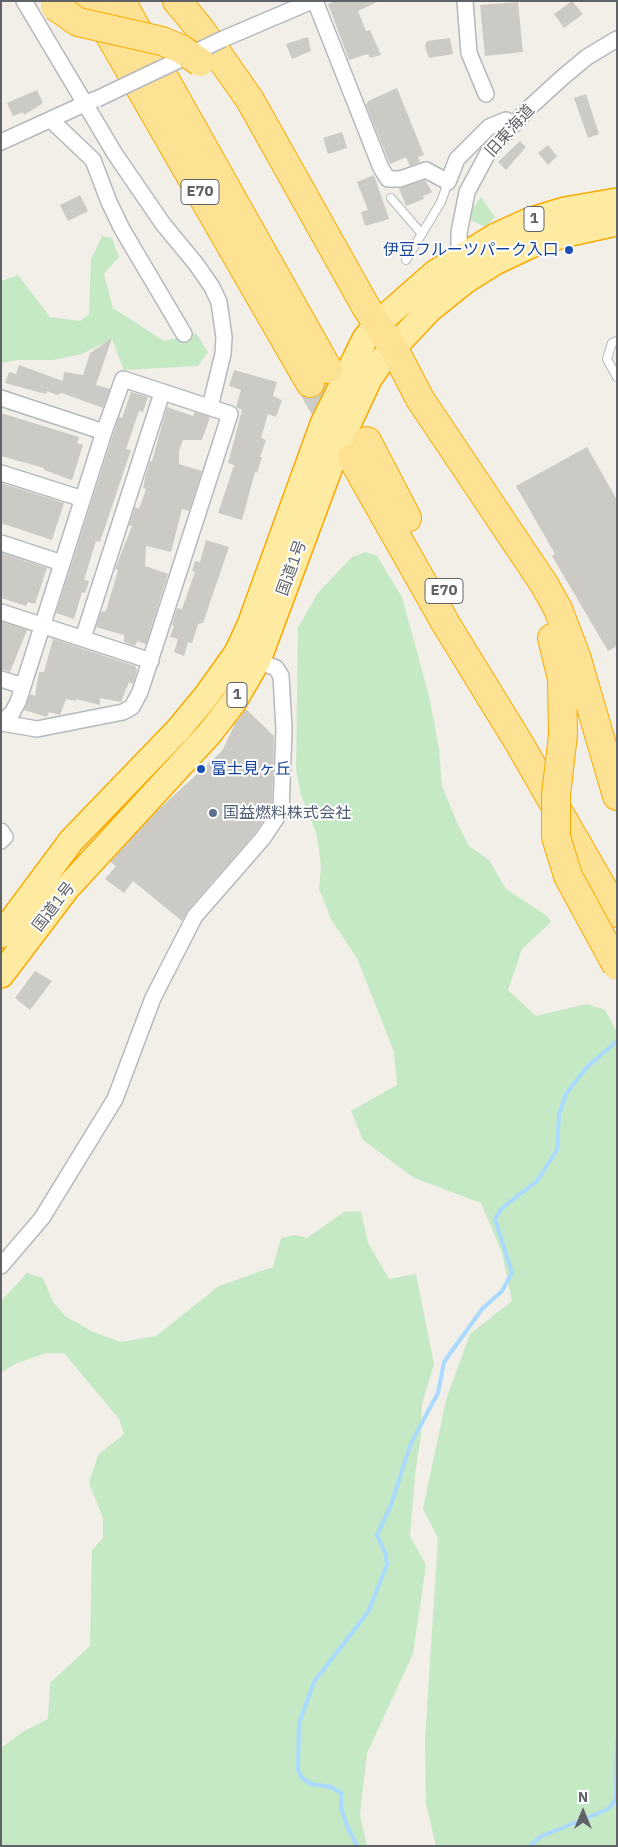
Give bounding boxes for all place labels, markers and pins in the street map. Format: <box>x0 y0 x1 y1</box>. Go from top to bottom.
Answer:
place label: 伊豆フルーツパーク入口 <box>383 240 559 260</box>
marker: 伊豆フルーツパーク入口 <box>563 244 575 256</box>
place label: 富士見ヶ丘 <box>211 759 291 779</box>
marker: 富士見ヶ丘 <box>195 763 207 775</box>
place label: 国益燃料株式会社 <box>223 803 351 823</box>
marker: 国益燃料株式会社 <box>207 807 219 819</box>

